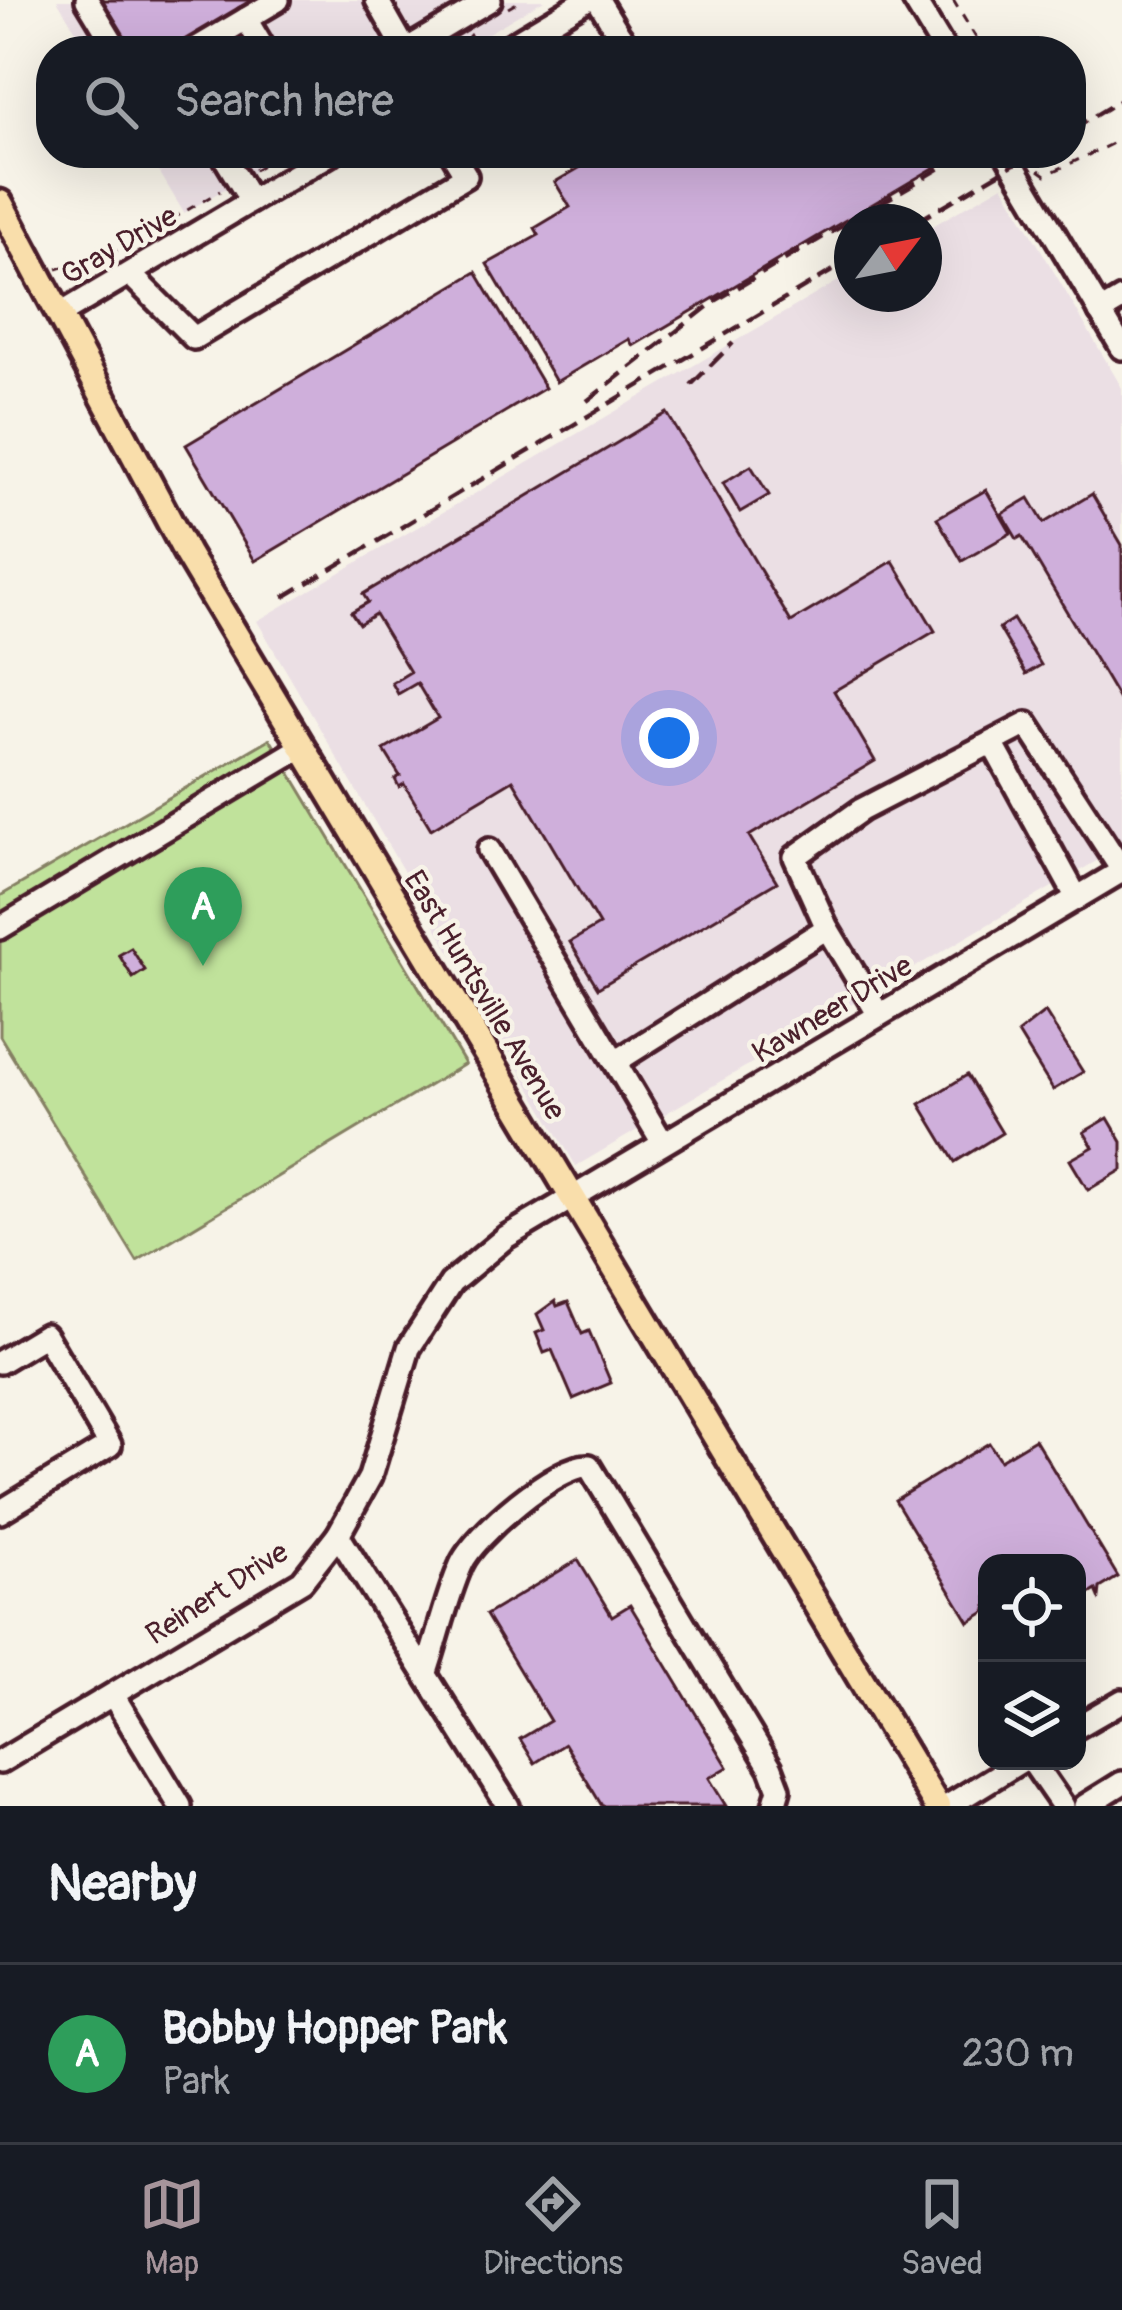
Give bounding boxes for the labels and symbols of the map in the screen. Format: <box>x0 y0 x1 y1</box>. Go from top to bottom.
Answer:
street label: Gray Drive <box>55 197 184 293</box>
north arrow <box>834 204 942 312</box>
your location <box>639 708 699 768</box>
street label: East Huntsville Avenue <box>395 864 574 1127</box>
pin: A <box>164 867 242 966</box>
street label: Kawneer Drive <box>746 947 919 1072</box>
street label: Reinert Drive <box>139 1534 296 1653</box>

